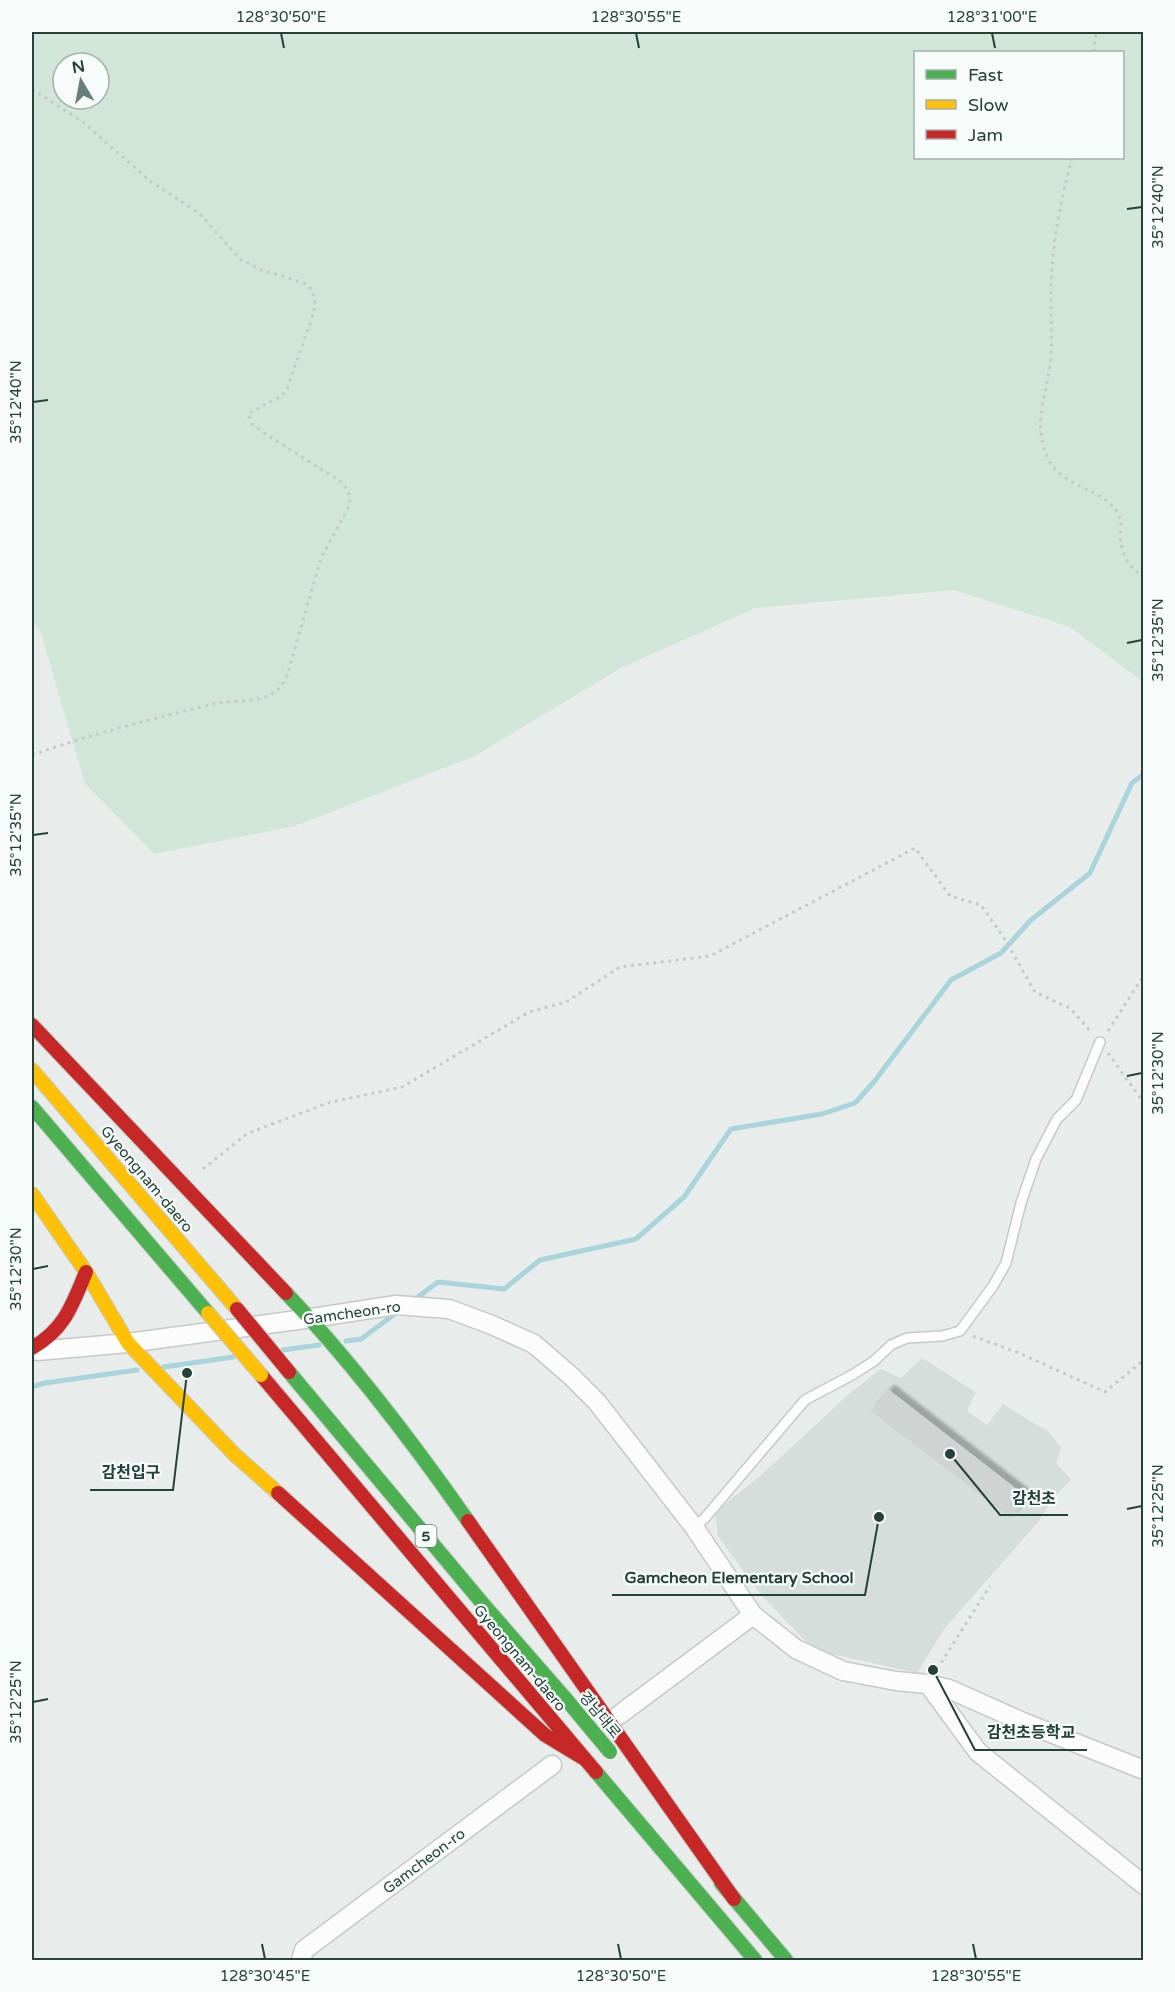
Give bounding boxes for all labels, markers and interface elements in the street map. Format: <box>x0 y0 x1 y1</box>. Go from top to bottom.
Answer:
text: 128°30'50"E <box>236 8 326 26</box>
text: 128°30'55"E <box>591 8 681 26</box>
text: 128°31'00"E <box>947 8 1037 26</box>
north arrow <box>51 51 111 111</box>
legend <box>914 51 1124 159</box>
text: N <box>71 56 87 78</box>
text: Fast <box>968 64 1003 86</box>
text: Slow <box>968 94 1009 116</box>
text: Jam <box>968 124 1003 146</box>
text: 35°12'40"N <box>1149 165 1167 249</box>
text: 35°12'40"N <box>7 360 25 444</box>
text: 35°12'35"N <box>1149 598 1167 682</box>
text: 35°12'35"N <box>7 793 25 877</box>
text: 35°12'30"N <box>1149 1031 1167 1115</box>
street label: Gyeongnam-daero <box>97 1122 197 1236</box>
text: 35°12'30"N <box>7 1227 25 1311</box>
street label: Gamcheon-ro <box>302 1297 402 1329</box>
callout: 감천입구 <box>90 1456 173 1490</box>
text: 감천입구 <box>102 1463 160 1483</box>
text: 35°12'25"N <box>1149 1464 1167 1548</box>
callout: 감천초 <box>1000 1481 1068 1515</box>
text: 감천초 <box>1012 1489 1056 1509</box>
road number: 5 <box>416 1525 436 1547</box>
callout: Gamcheon Elementary School <box>612 1561 865 1595</box>
text: Gamcheon Elementary School <box>625 1568 853 1588</box>
street label: Gyeongnam-daero <box>470 1601 570 1715</box>
text: 35°12'25"N <box>7 1660 25 1744</box>
street label: 경남대로 <box>575 1688 625 1742</box>
callout: 감천초등학교 <box>975 1716 1087 1750</box>
text: 감천초등학교 <box>987 1723 1075 1743</box>
street label: Gamcheon-ro <box>379 1824 469 1898</box>
text: 128°30'45"E <box>220 1967 310 1985</box>
text: 128°30'50"E <box>576 1967 666 1985</box>
text: 128°30'55"E <box>931 1967 1021 1985</box>

